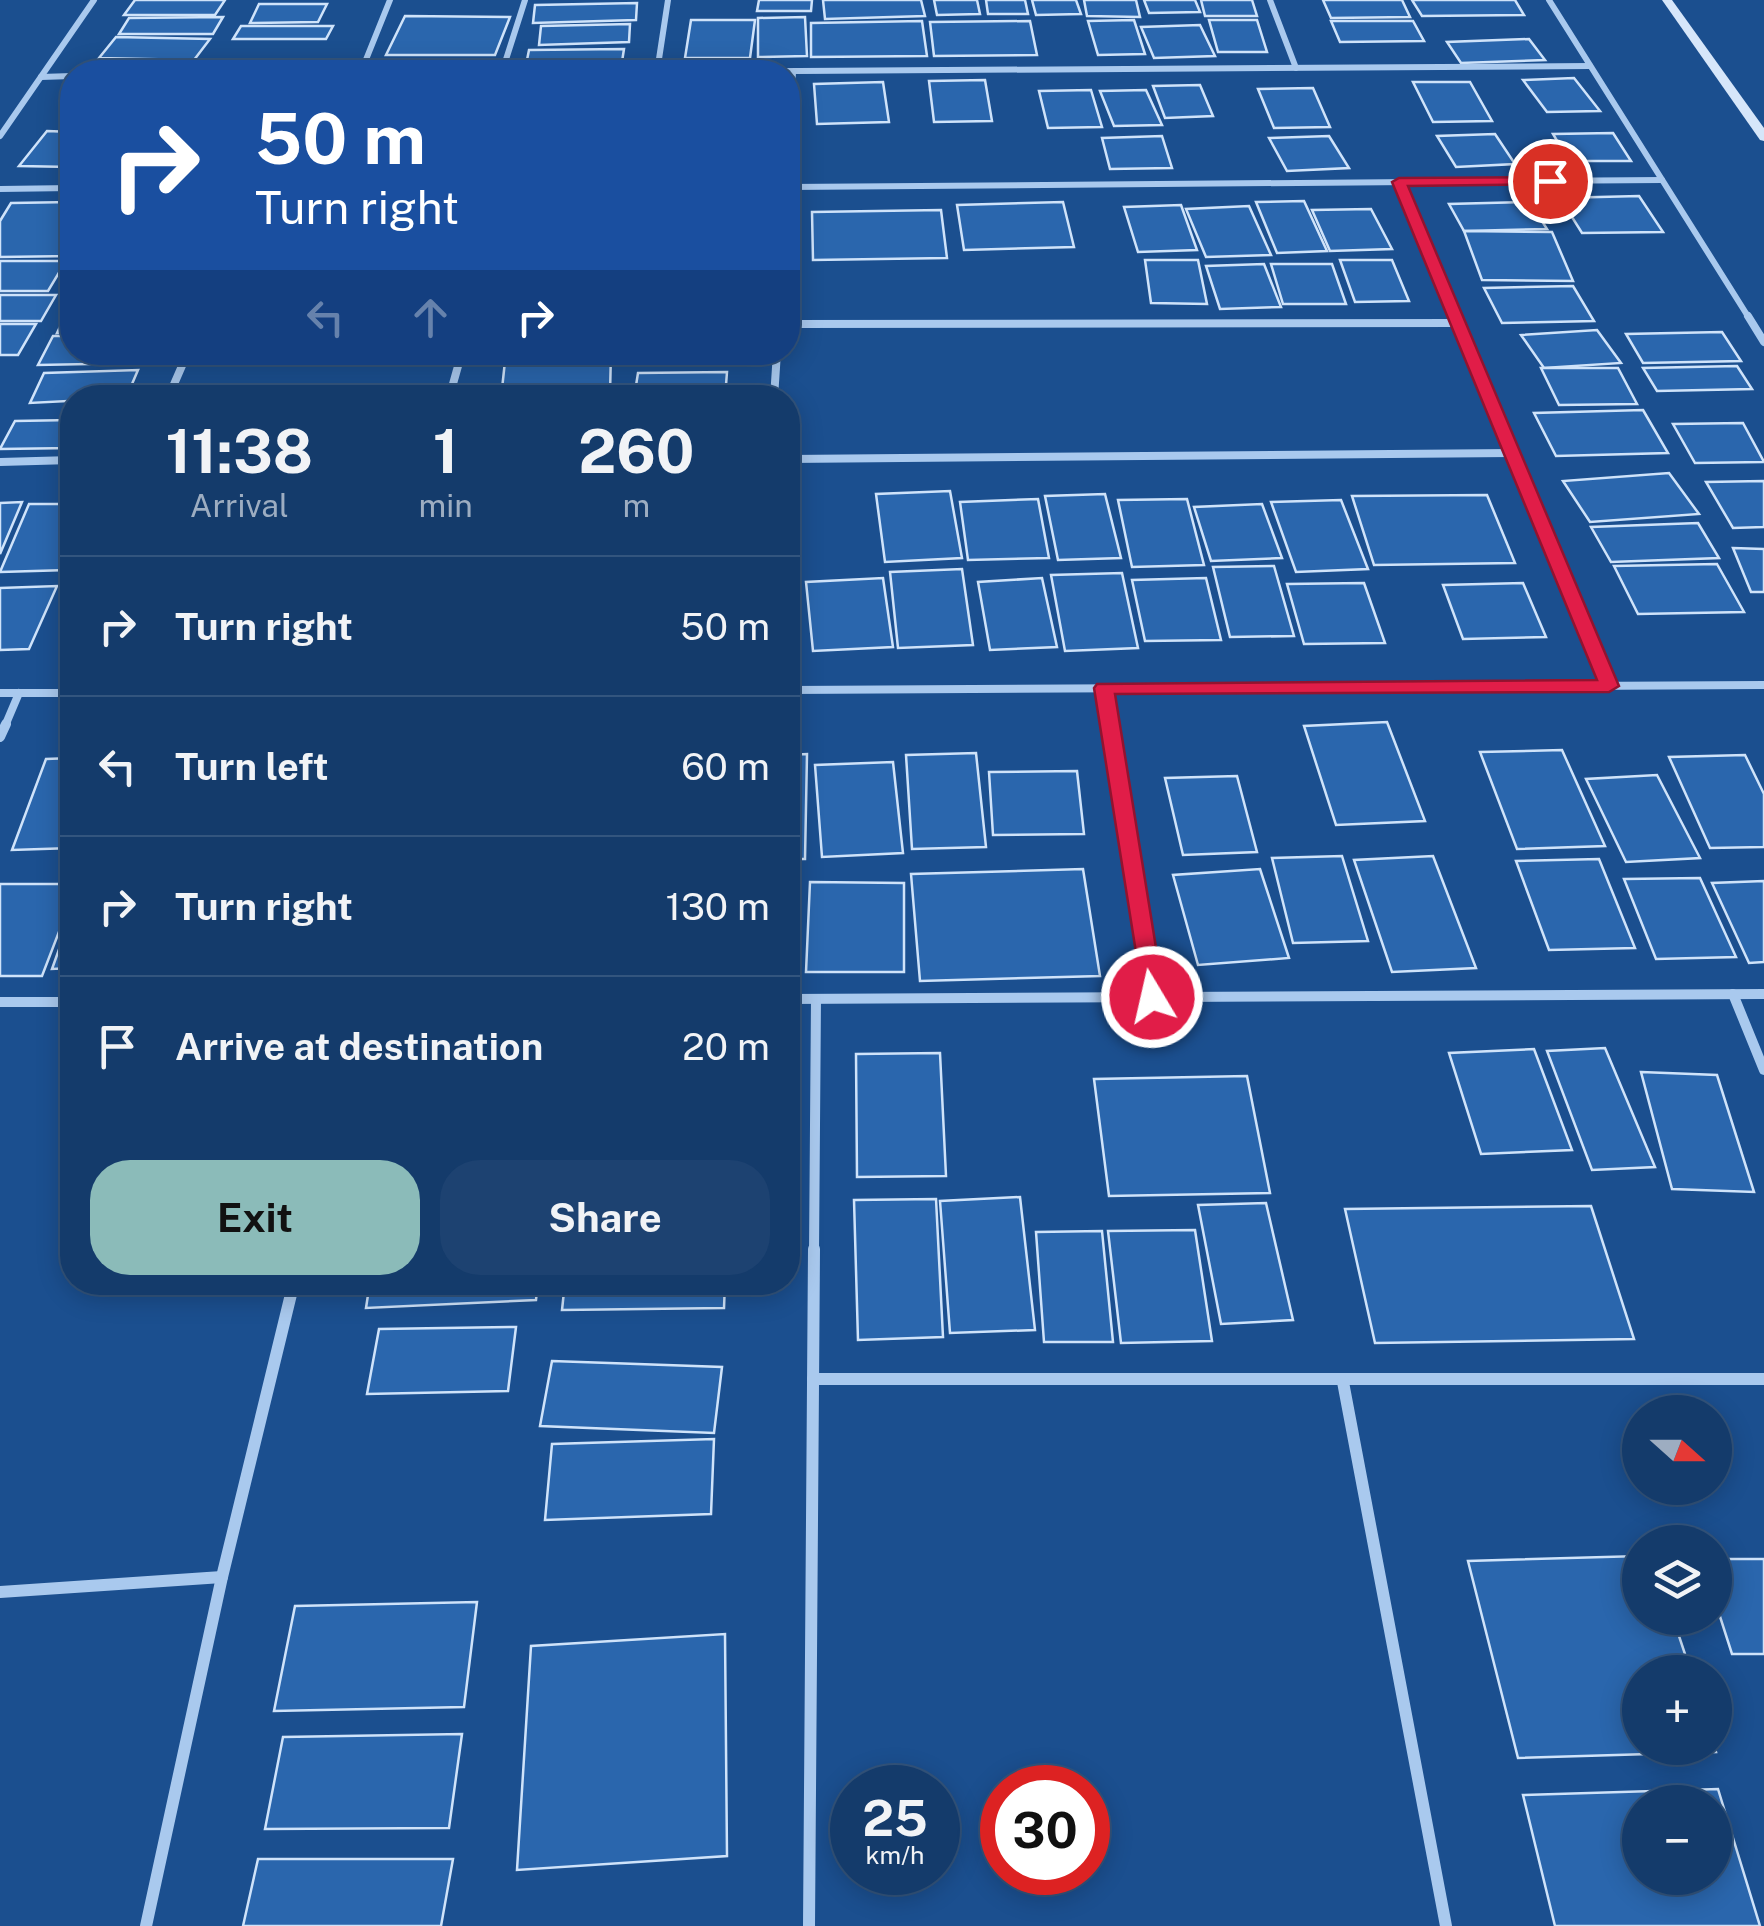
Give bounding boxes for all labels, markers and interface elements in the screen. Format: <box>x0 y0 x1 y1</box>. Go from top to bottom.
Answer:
text: 50 m <box>255 97 426 180</box>
icon: right <box>90 100 220 230</box>
pin <box>1508 139 1593 224</box>
icon: arrive <box>1523 154 1578 209</box>
text: Turn right <box>255 181 459 234</box>
icon: left <box>298 290 353 345</box>
icon: ahead <box>403 290 458 345</box>
icon: right <box>508 290 563 345</box>
text: 11:38 <box>165 416 313 487</box>
text: 1 <box>433 416 458 487</box>
text: 260 <box>578 416 694 487</box>
text: Arrival <box>190 487 289 524</box>
text: min <box>418 487 473 524</box>
text: m <box>623 487 650 524</box>
icon: right <box>90 599 145 654</box>
text: Turn right <box>175 604 353 649</box>
text: 50 m <box>680 604 770 649</box>
icon: left <box>90 739 145 794</box>
text: Turn left <box>175 744 329 789</box>
text: 60 m <box>681 744 770 789</box>
icon: right <box>90 879 145 934</box>
text: Turn right <box>175 884 353 929</box>
text: 130 m <box>665 884 770 929</box>
position arrow <box>1100 945 1204 1049</box>
icon: arrive <box>90 1019 145 1074</box>
text: Arrive at destination <box>175 1024 543 1069</box>
text: 20 m <box>682 1024 770 1069</box>
button: Exit <box>90 1160 420 1275</box>
button: Share <box>440 1160 770 1275</box>
north arrow <box>1622 1395 1732 1505</box>
map controls <box>1622 1395 1732 1895</box>
button: layers <box>1622 1525 1732 1635</box>
button: + <box>1622 1655 1732 1765</box>
speed limit sign: 30 <box>980 1765 1110 1895</box>
button: − <box>1622 1785 1732 1895</box>
text: 25 <box>862 1788 928 1847</box>
text: km/h <box>866 1840 924 1870</box>

